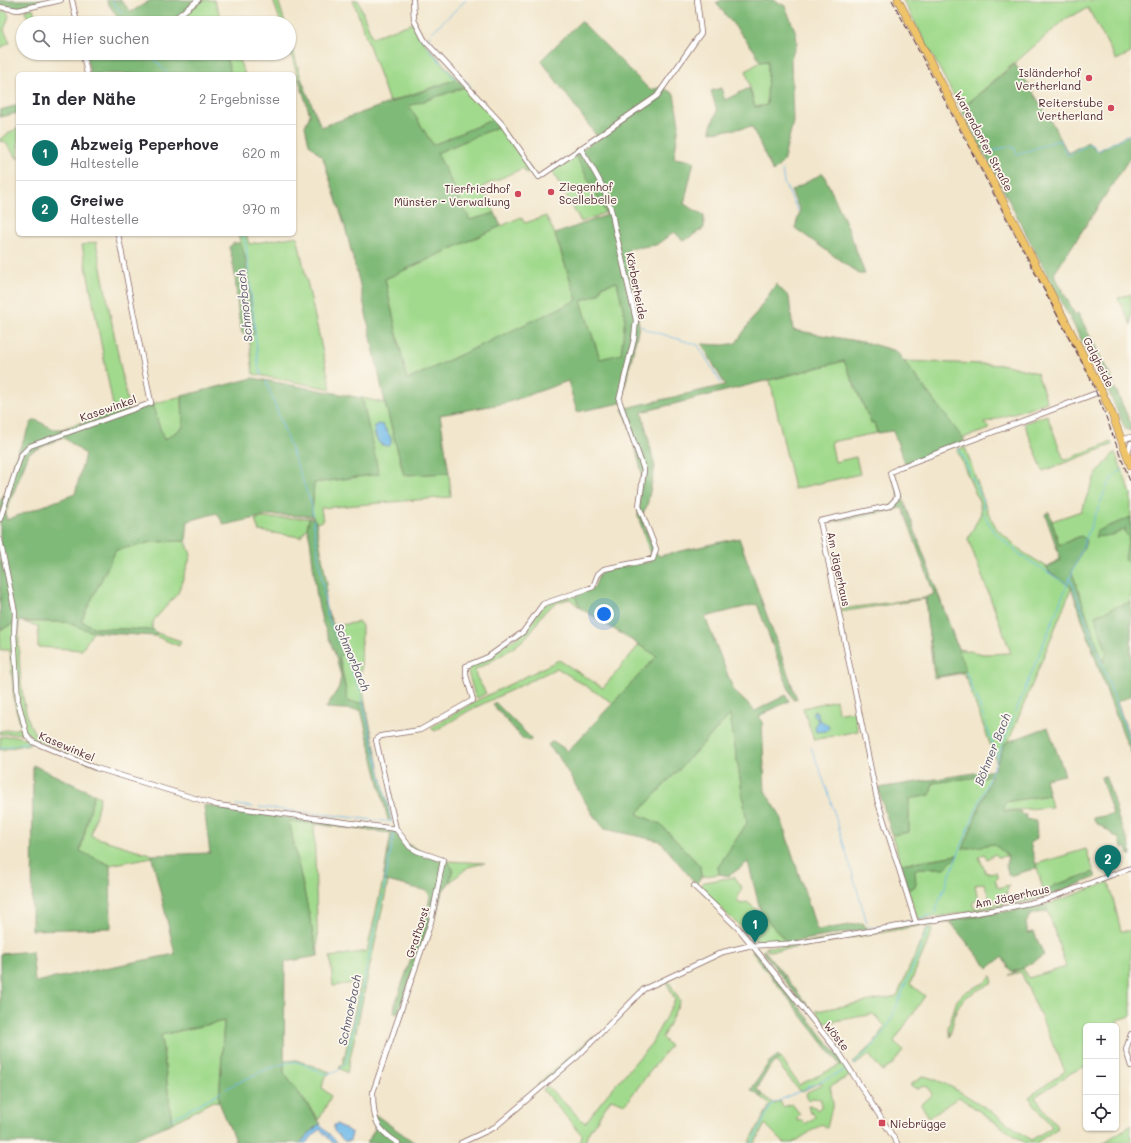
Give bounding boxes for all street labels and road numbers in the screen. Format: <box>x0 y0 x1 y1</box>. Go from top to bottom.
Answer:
street label: Warendorfer Straße <box>951 88 1017 194</box>
street label: Körberheide <box>623 251 651 321</box>
street label: Galgheide <box>1080 334 1118 390</box>
street label: Kasewinkel <box>78 391 138 425</box>
street label: Am Jägerhaus <box>824 530 854 608</box>
street label: Kasewinkel <box>37 728 97 764</box>
street label: Am Jägerhaus <box>973 881 1051 911</box>
street label: Grafhorst <box>402 904 432 960</box>
street label: Wöste <box>821 1018 853 1054</box>

